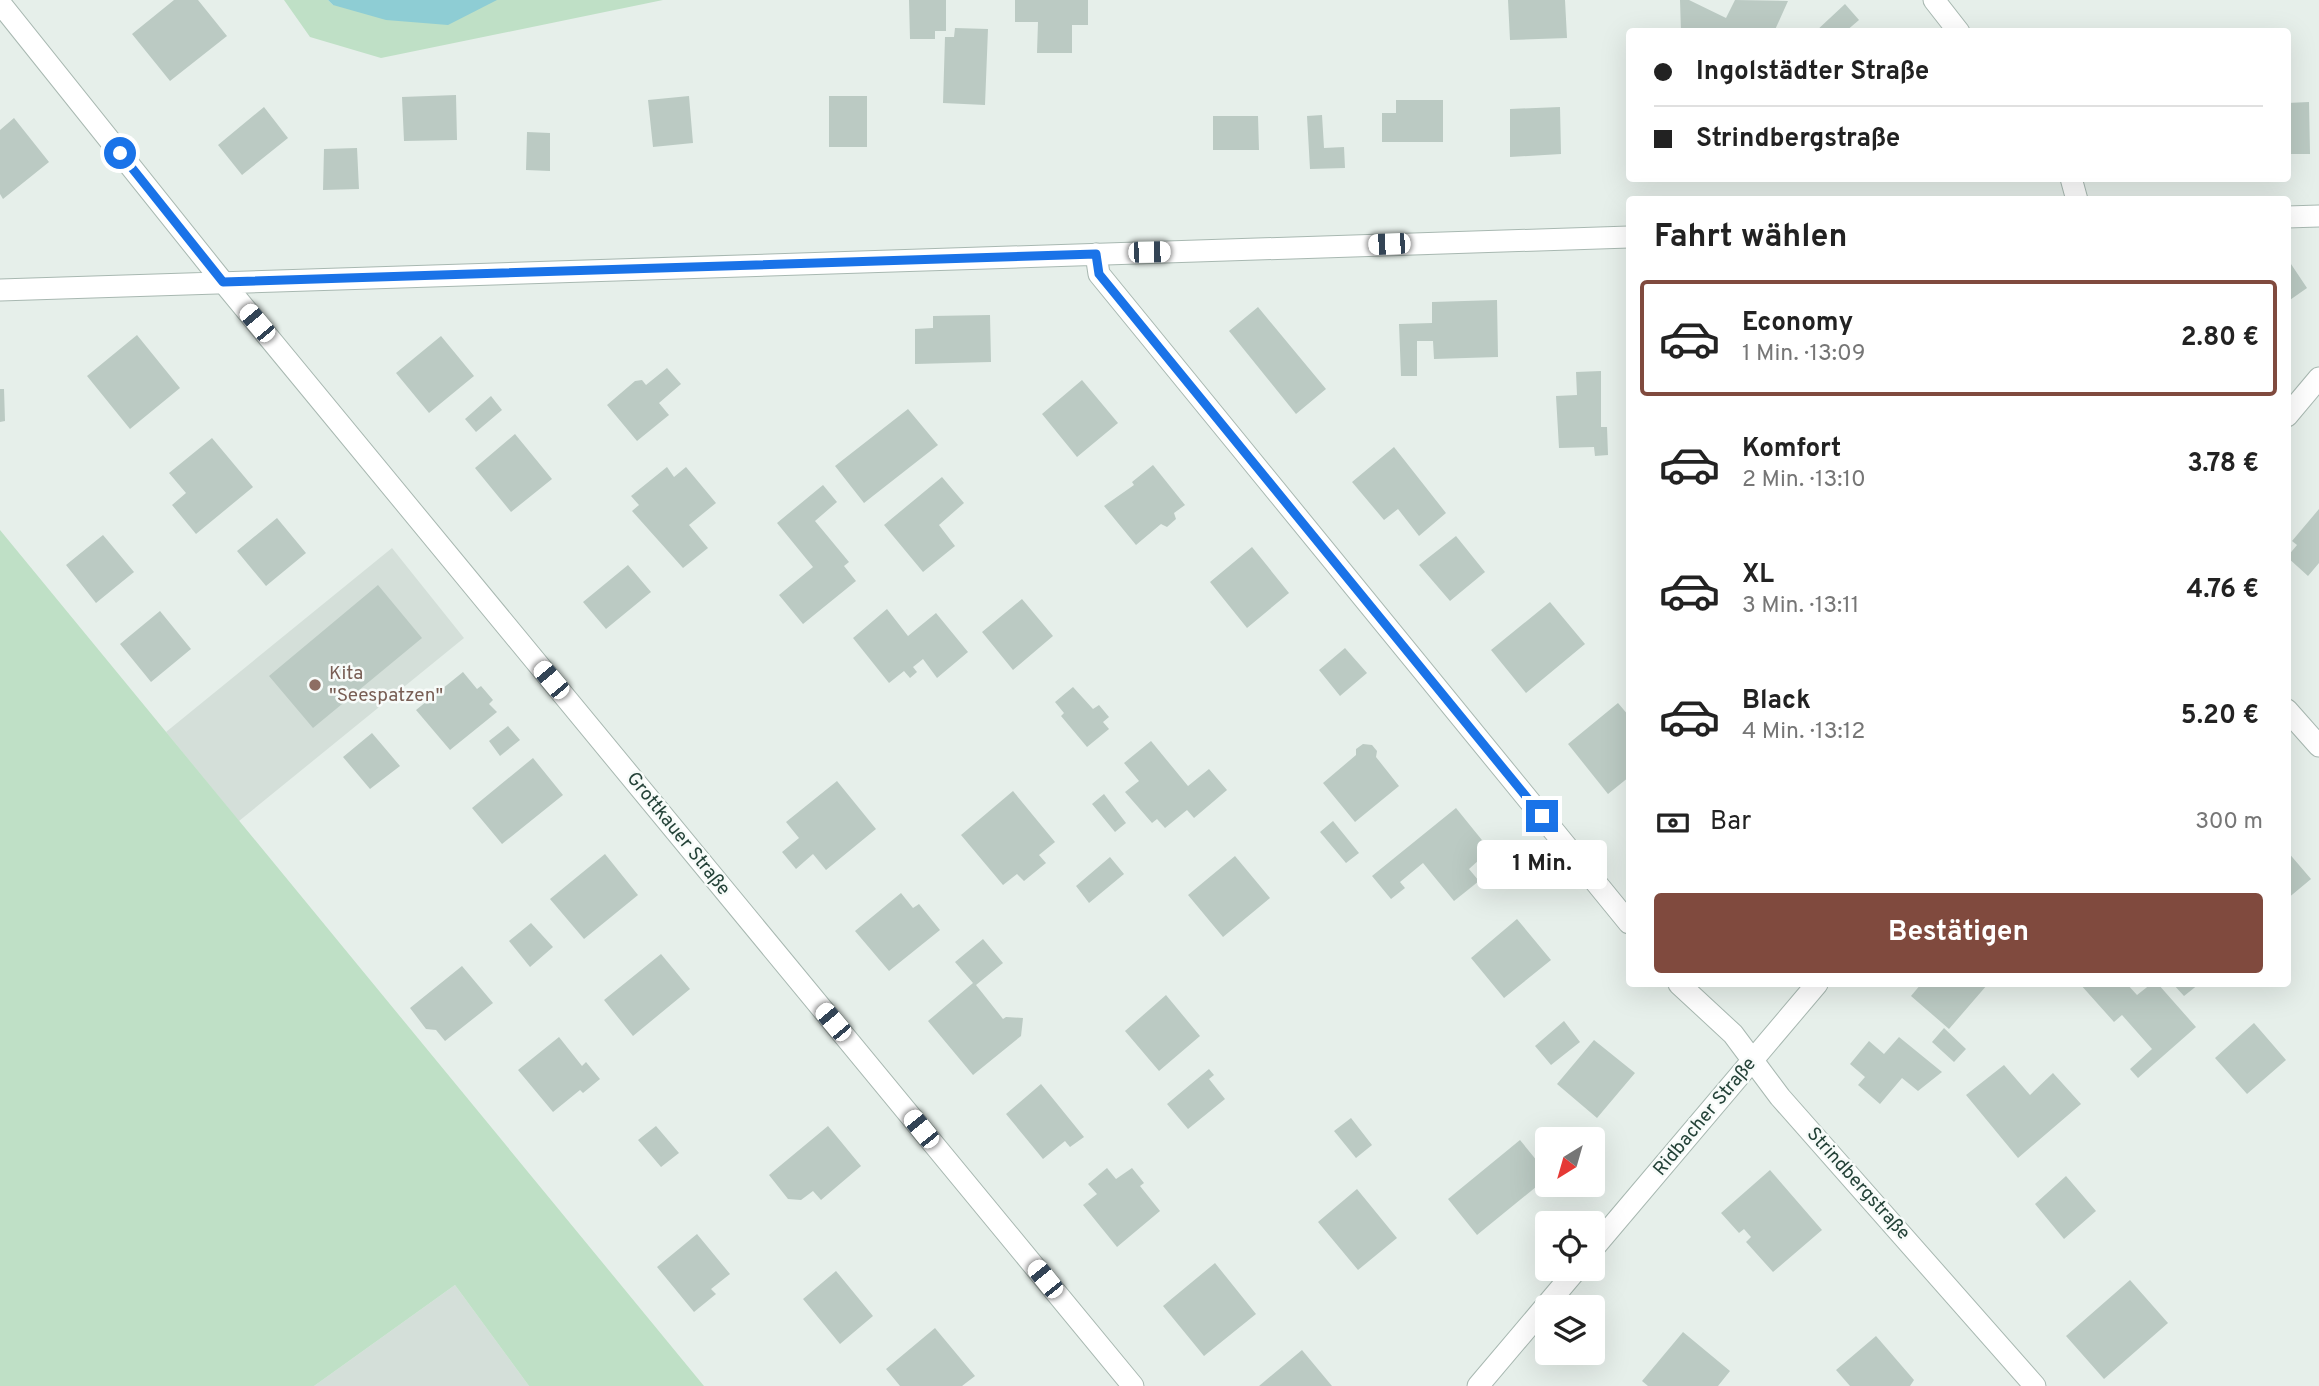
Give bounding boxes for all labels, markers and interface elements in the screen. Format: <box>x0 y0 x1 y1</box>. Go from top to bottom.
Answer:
text: Ingolstädter Straße <box>1696 56 1929 89</box>
text: Strindbergstraße <box>1696 123 1900 156</box>
route start <box>104 137 136 169</box>
text: Fahrt wählen <box>1654 218 1847 258</box>
car <box>1368 233 1411 255</box>
car <box>1128 241 1171 263</box>
car <box>236 300 279 346</box>
icon: car <box>1658 307 1721 370</box>
text: Economy <box>1742 307 1853 340</box>
text: 2.80 € <box>2181 322 2259 355</box>
text: 1 Min. · 13:09 <box>1742 340 1866 369</box>
icon: car <box>1658 433 1721 496</box>
text: Komfort <box>1742 433 1841 466</box>
text: 3.78 € <box>2187 448 2259 481</box>
text: 2 Min. · 13:10 <box>1742 466 1866 495</box>
icon: car <box>1658 559 1721 622</box>
text: XL <box>1742 559 1774 592</box>
text: 4.76 € <box>2187 574 2259 607</box>
text: 3 Min. · 13:11 <box>1742 592 1859 621</box>
car <box>530 657 573 703</box>
place label: Kita "Seespatzen" <box>329 662 443 708</box>
marker: Kita "Seespatzen" <box>307 677 323 693</box>
icon: car <box>1658 685 1721 748</box>
text: Black <box>1742 685 1811 718</box>
text: 5.20 € <box>2181 700 2259 733</box>
text: 4 Min. · 13:12 <box>1742 718 1865 747</box>
street label: Grottkauer Straße <box>621 767 735 901</box>
route end <box>1526 800 1558 832</box>
icon: cash <box>1654 804 1692 842</box>
text: Bar <box>1710 806 1751 839</box>
text: 300 m <box>2195 808 2263 837</box>
callout: 1 Min. <box>1477 840 1607 890</box>
text: 1 Min. <box>1512 850 1572 879</box>
button: Bestätigen <box>1654 893 2263 973</box>
car <box>812 999 855 1045</box>
street label: Ridbacher Straße <box>1648 1053 1762 1181</box>
car <box>900 1106 943 1152</box>
street label: Strindbergstraße <box>1801 1123 1915 1245</box>
north arrow <box>1535 1127 1605 1197</box>
map controls <box>1535 1127 1605 1365</box>
button: locate <box>1535 1211 1605 1281</box>
car <box>1024 1256 1067 1302</box>
button: layers <box>1535 1295 1605 1365</box>

